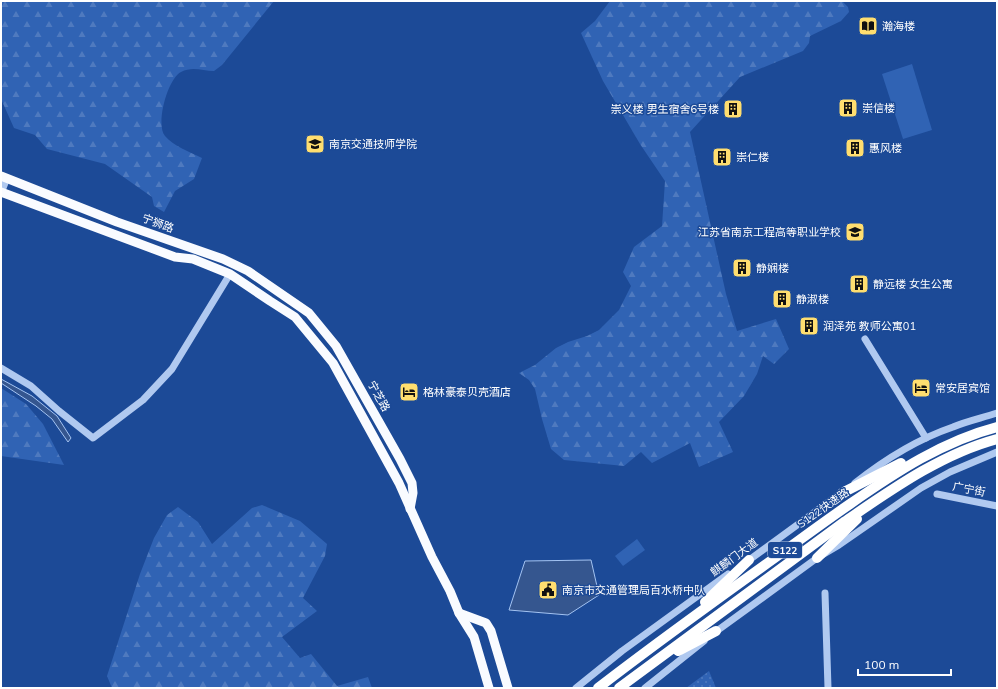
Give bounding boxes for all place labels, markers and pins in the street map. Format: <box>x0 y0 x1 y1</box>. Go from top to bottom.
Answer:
library icon: 瀚海楼 <box>857 15 879 37</box>
place label: 瀚海楼 <box>882 19 915 33</box>
building icon: 崇信楼 <box>837 97 859 119</box>
building icon: 崇义楼 男生宿舍6号楼 <box>722 98 744 120</box>
place label: 崇信楼 <box>862 101 895 115</box>
place label: 崇义楼 男生宿舍6号楼 <box>611 102 719 116</box>
school or university icon: 南京交通技师学院 <box>304 133 326 155</box>
place label: 南京交通技师学院 <box>329 137 417 151</box>
building icon: 惠风楼 <box>844 137 866 159</box>
place label: 惠风楼 <box>869 141 902 155</box>
building icon: 崇仁楼 <box>711 146 733 168</box>
place label: 崇仁楼 <box>736 150 769 164</box>
school or university icon: 江苏省南京工程高等职业学校 <box>844 221 866 243</box>
place label: 江苏省南京工程高等职业学校 <box>698 225 841 239</box>
building icon: 静娴楼 <box>731 257 753 279</box>
place label: 静娴楼 <box>756 261 789 275</box>
building icon: 静远楼 女生公寓 <box>848 273 870 295</box>
place label: 静远楼 女生公寓 <box>873 277 953 291</box>
building icon: 静淑楼 <box>771 288 793 310</box>
place label: 静淑楼 <box>796 292 829 306</box>
building icon: 润泽苑 教师公寓01 <box>798 315 820 337</box>
place label: 润泽苑 教师公寓01 <box>823 319 916 333</box>
hotel icon: 常安居宾馆 <box>910 377 932 399</box>
hotel icon: 格林豪泰贝壳酒店 <box>398 381 420 403</box>
place label: 常安居宾馆 <box>935 381 990 395</box>
place label: 格林豪泰贝壳酒店 <box>423 385 511 399</box>
public building icon: 南京市交通管理局百水桥中队 <box>537 579 559 601</box>
place label: 南京市交通管理局百水桥中队 <box>562 583 705 597</box>

